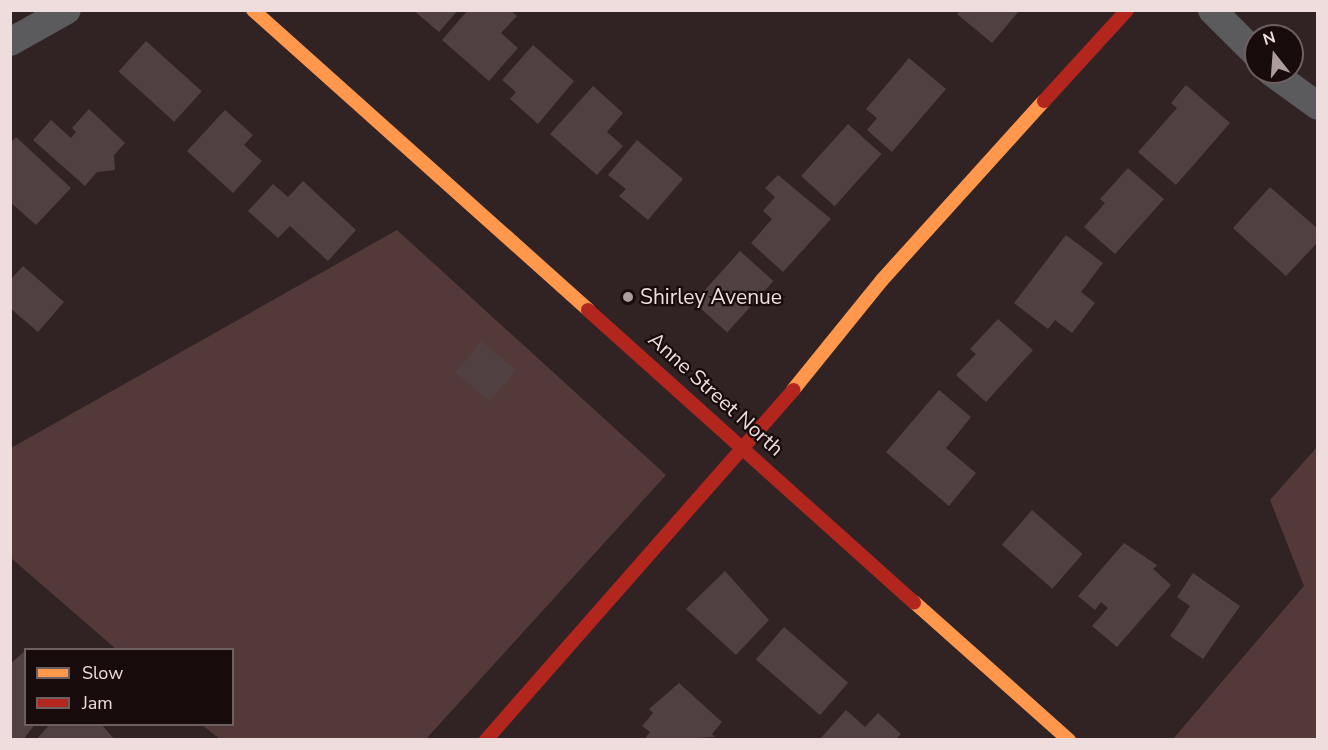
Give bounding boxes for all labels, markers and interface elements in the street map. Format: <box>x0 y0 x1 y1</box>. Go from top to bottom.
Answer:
north arrow <box>1244 24 1304 84</box>
text: N <box>1260 26 1278 51</box>
place label: Shirley Avenue <box>640 284 782 310</box>
marker: Shirley Avenue <box>621 290 635 304</box>
street label: Anne Street North <box>643 327 789 461</box>
legend <box>24 648 234 726</box>
text: Slow <box>82 661 123 685</box>
text: Jam <box>82 691 113 715</box>

